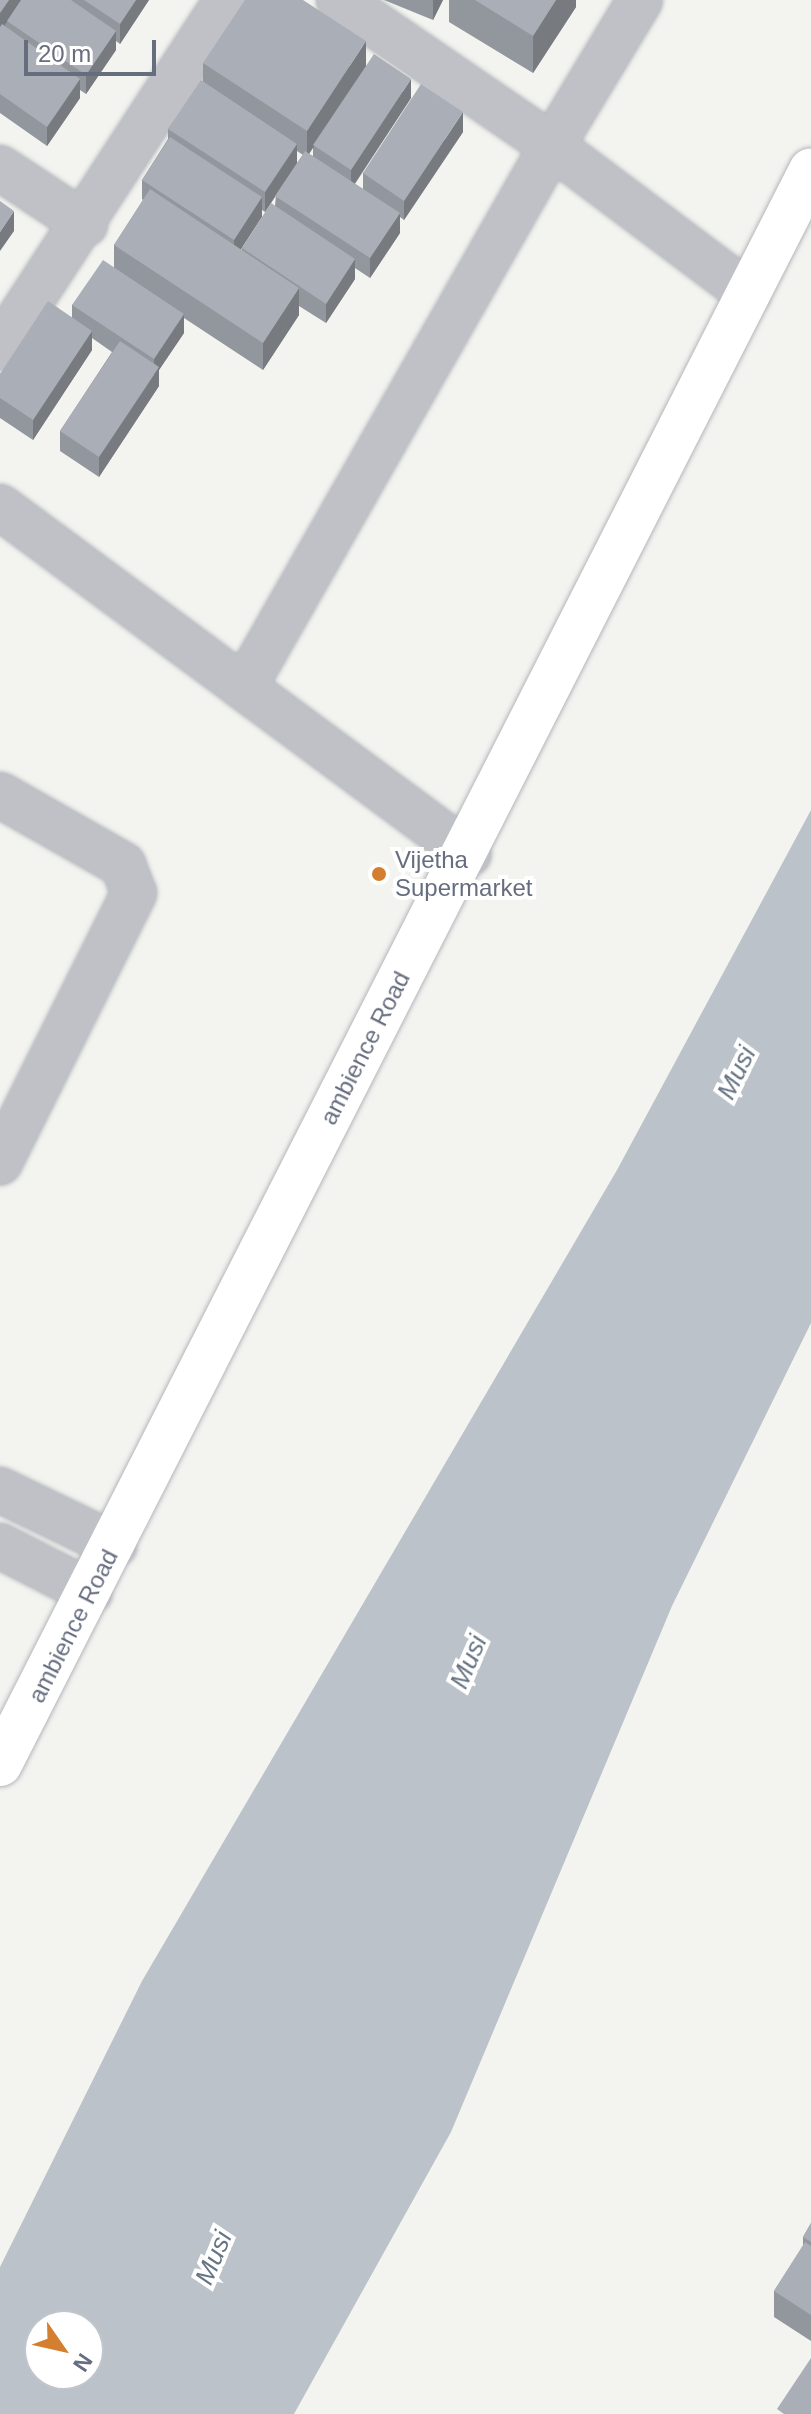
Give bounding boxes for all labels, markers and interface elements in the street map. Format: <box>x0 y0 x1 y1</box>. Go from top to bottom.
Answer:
scale bar <box>28 24 160 74</box>
text: 20 m <box>38 40 91 67</box>
place label: Vijetha Supermarket <box>395 846 532 902</box>
marker: Vijetha Supermarket <box>370 865 388 883</box>
street label: ambience Road <box>314 967 416 1129</box>
water label: Musi <box>711 1041 763 1105</box>
street label: ambience Road <box>22 1545 124 1707</box>
water label: Musi <box>444 1631 494 1693</box>
water label: Musi <box>189 2227 239 2289</box>
north arrow <box>24 2310 104 2390</box>
text: N <box>68 2349 97 2376</box>

